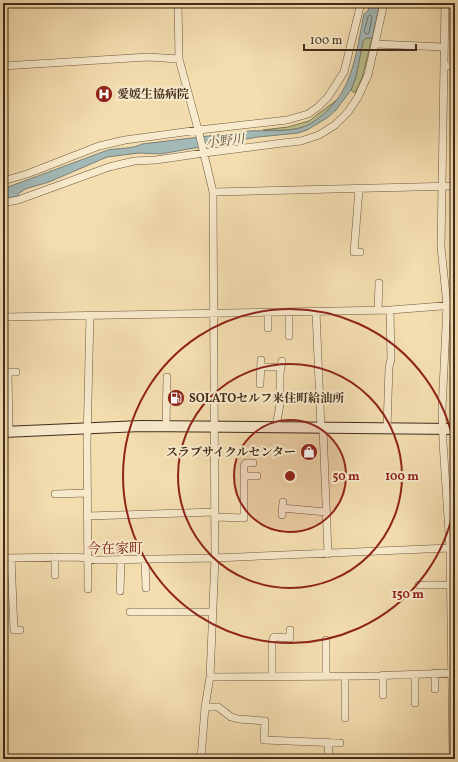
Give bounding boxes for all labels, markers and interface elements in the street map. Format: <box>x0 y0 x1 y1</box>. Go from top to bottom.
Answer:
scale bar <box>304 26 416 52</box>
text: 100 m <box>310 33 343 49</box>
hospital icon: 愛媛生協病院 <box>94 84 114 104</box>
place label: 愛媛生協病院 <box>117 87 189 103</box>
water label: 小野川 <box>205 130 248 153</box>
fuel station icon: SOLATOセルフ来住町給油所 <box>166 388 186 408</box>
place label: SOLATOセルフ来住町給油所 <box>189 391 344 407</box>
shop icon: スラブサイクルセンター <box>299 442 319 462</box>
place label: スラブサイクルセンター <box>166 445 296 461</box>
centre of rings <box>283 469 297 483</box>
text: 50 m <box>332 469 360 485</box>
text: 100 m <box>385 469 419 485</box>
district label: 今在家町 <box>87 540 143 559</box>
text: 150 m <box>392 587 424 603</box>

